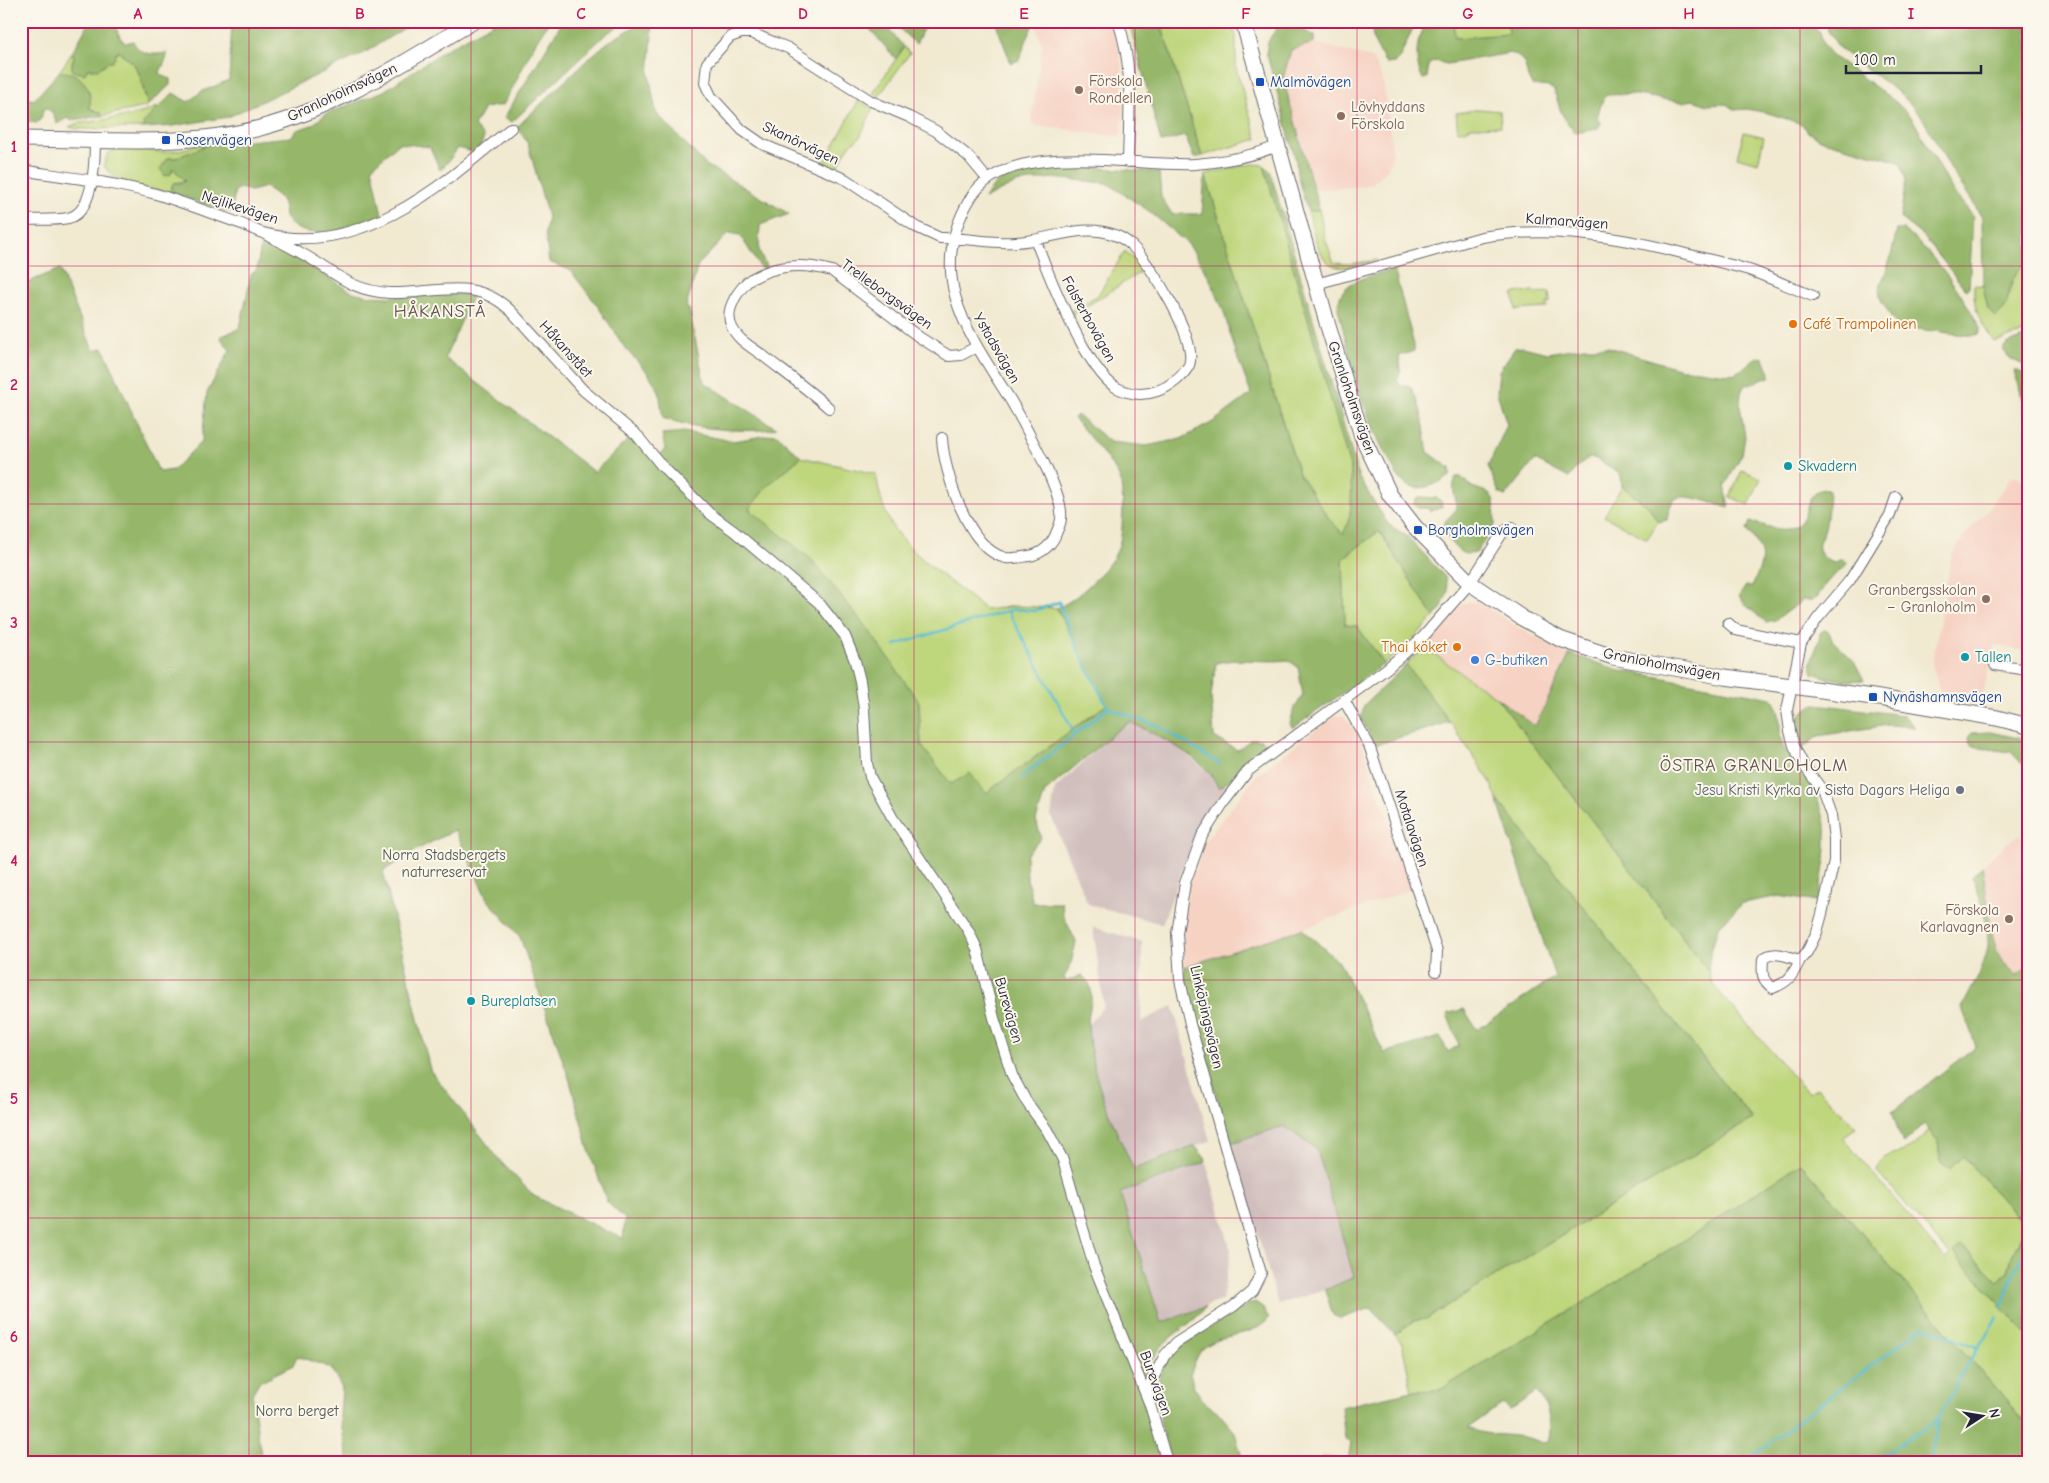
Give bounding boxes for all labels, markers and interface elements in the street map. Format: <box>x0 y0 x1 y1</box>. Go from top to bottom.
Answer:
text: A <box>134 5 143 23</box>
text: B <box>355 5 365 23</box>
text: C <box>576 5 586 23</box>
text: D <box>798 5 808 23</box>
text: E <box>1019 5 1029 23</box>
text: F <box>1241 5 1251 23</box>
text: G <box>1462 5 1474 23</box>
text: H <box>1683 5 1695 23</box>
text: I <box>1908 5 1914 23</box>
scale bar <box>1846 42 1982 74</box>
text: 100 m <box>1854 51 1896 69</box>
street label: Granloholmsvägen <box>284 59 400 125</box>
place label: Förskola Rondellen <box>1089 72 1152 107</box>
place label: Malmövägen <box>1270 73 1351 91</box>
marker: Malmövägen <box>1254 76 1266 88</box>
marker: Förskola Rondellen <box>1073 84 1085 96</box>
place label: Lövhyddans Förskola <box>1351 98 1425 133</box>
marker: Lövhyddans Förskola <box>1335 110 1347 122</box>
street label: Skanörvägen <box>760 117 842 169</box>
place label: Rosenvägen <box>176 131 252 149</box>
marker: Rosenvägen <box>160 134 172 146</box>
text: 1 <box>11 138 17 156</box>
street label: Nejlikevägen <box>199 186 281 228</box>
street label: Kalmarvägen <box>1525 209 1609 233</box>
street label: Trelleborgsvägen <box>838 255 936 333</box>
street label: Falsterbovägen <box>1058 273 1120 365</box>
district label: HÅKANSTÅ <box>394 300 486 322</box>
street label: Ystadsvägen <box>970 310 1024 386</box>
place label: Café Trampolinen <box>1803 315 1917 333</box>
street label: Håkanstået <box>535 317 597 382</box>
marker: Café Trampolinen <box>1787 318 1799 330</box>
street label: Granloholmsvägen <box>1324 339 1380 457</box>
text: 2 <box>10 376 18 394</box>
place label: Skvadern <box>1798 457 1857 475</box>
marker: Skvadern <box>1782 460 1794 472</box>
place label: Borgholmsvägen <box>1428 521 1534 539</box>
marker: Borgholmsvägen <box>1412 524 1424 536</box>
place label: Granbergsskolan – Granloholm <box>1868 581 1976 616</box>
marker: Granbergsskolan – Granloholm <box>1980 593 1992 605</box>
text: 3 <box>10 614 18 632</box>
place label: Thai köket <box>1381 638 1448 656</box>
marker: Thai köket <box>1451 641 1463 653</box>
street label: Granloholmsvägen <box>1602 644 1722 684</box>
place label: Tallen <box>1975 648 2012 666</box>
place label: G-butiken <box>1485 651 1548 669</box>
marker: Tallen <box>1959 651 1971 663</box>
marker: G-butiken <box>1469 654 1481 666</box>
place label: Nynäshamnsvägen <box>1883 688 2002 706</box>
marker: Nynäshamnsvägen <box>1867 691 1879 703</box>
district label: ÖSTRA GRANLOHOLM <box>1660 755 1848 776</box>
place label: Jesu Kristi Kyrka av Sista Dagars Heliga <box>1695 781 1950 799</box>
marker: Jesu Kristi Kyrka av Sista Dagars Heliga <box>1954 784 1966 796</box>
street label: Motalavägen <box>1391 787 1433 869</box>
park label: Norra Stadsbergets naturreservat <box>382 846 506 881</box>
text: 4 <box>10 852 18 870</box>
place label: Förskola Karlavagnen <box>1920 901 1999 936</box>
marker: Förskola Karlavagnen <box>2003 913 2015 925</box>
street label: Linköpingsvägen <box>1186 964 1228 1070</box>
street label: Burevägen <box>991 975 1027 1045</box>
place label: Bureplatsen <box>481 992 556 1010</box>
marker: Bureplatsen <box>465 995 477 1007</box>
text: 5 <box>10 1090 18 1108</box>
text: 6 <box>10 1328 18 1346</box>
street label: Burevägen <box>1136 1348 1176 1418</box>
north arrow <box>1956 1390 2006 1440</box>
park label: Norra berget <box>256 1402 339 1420</box>
text: N <box>1985 1407 2003 1420</box>

